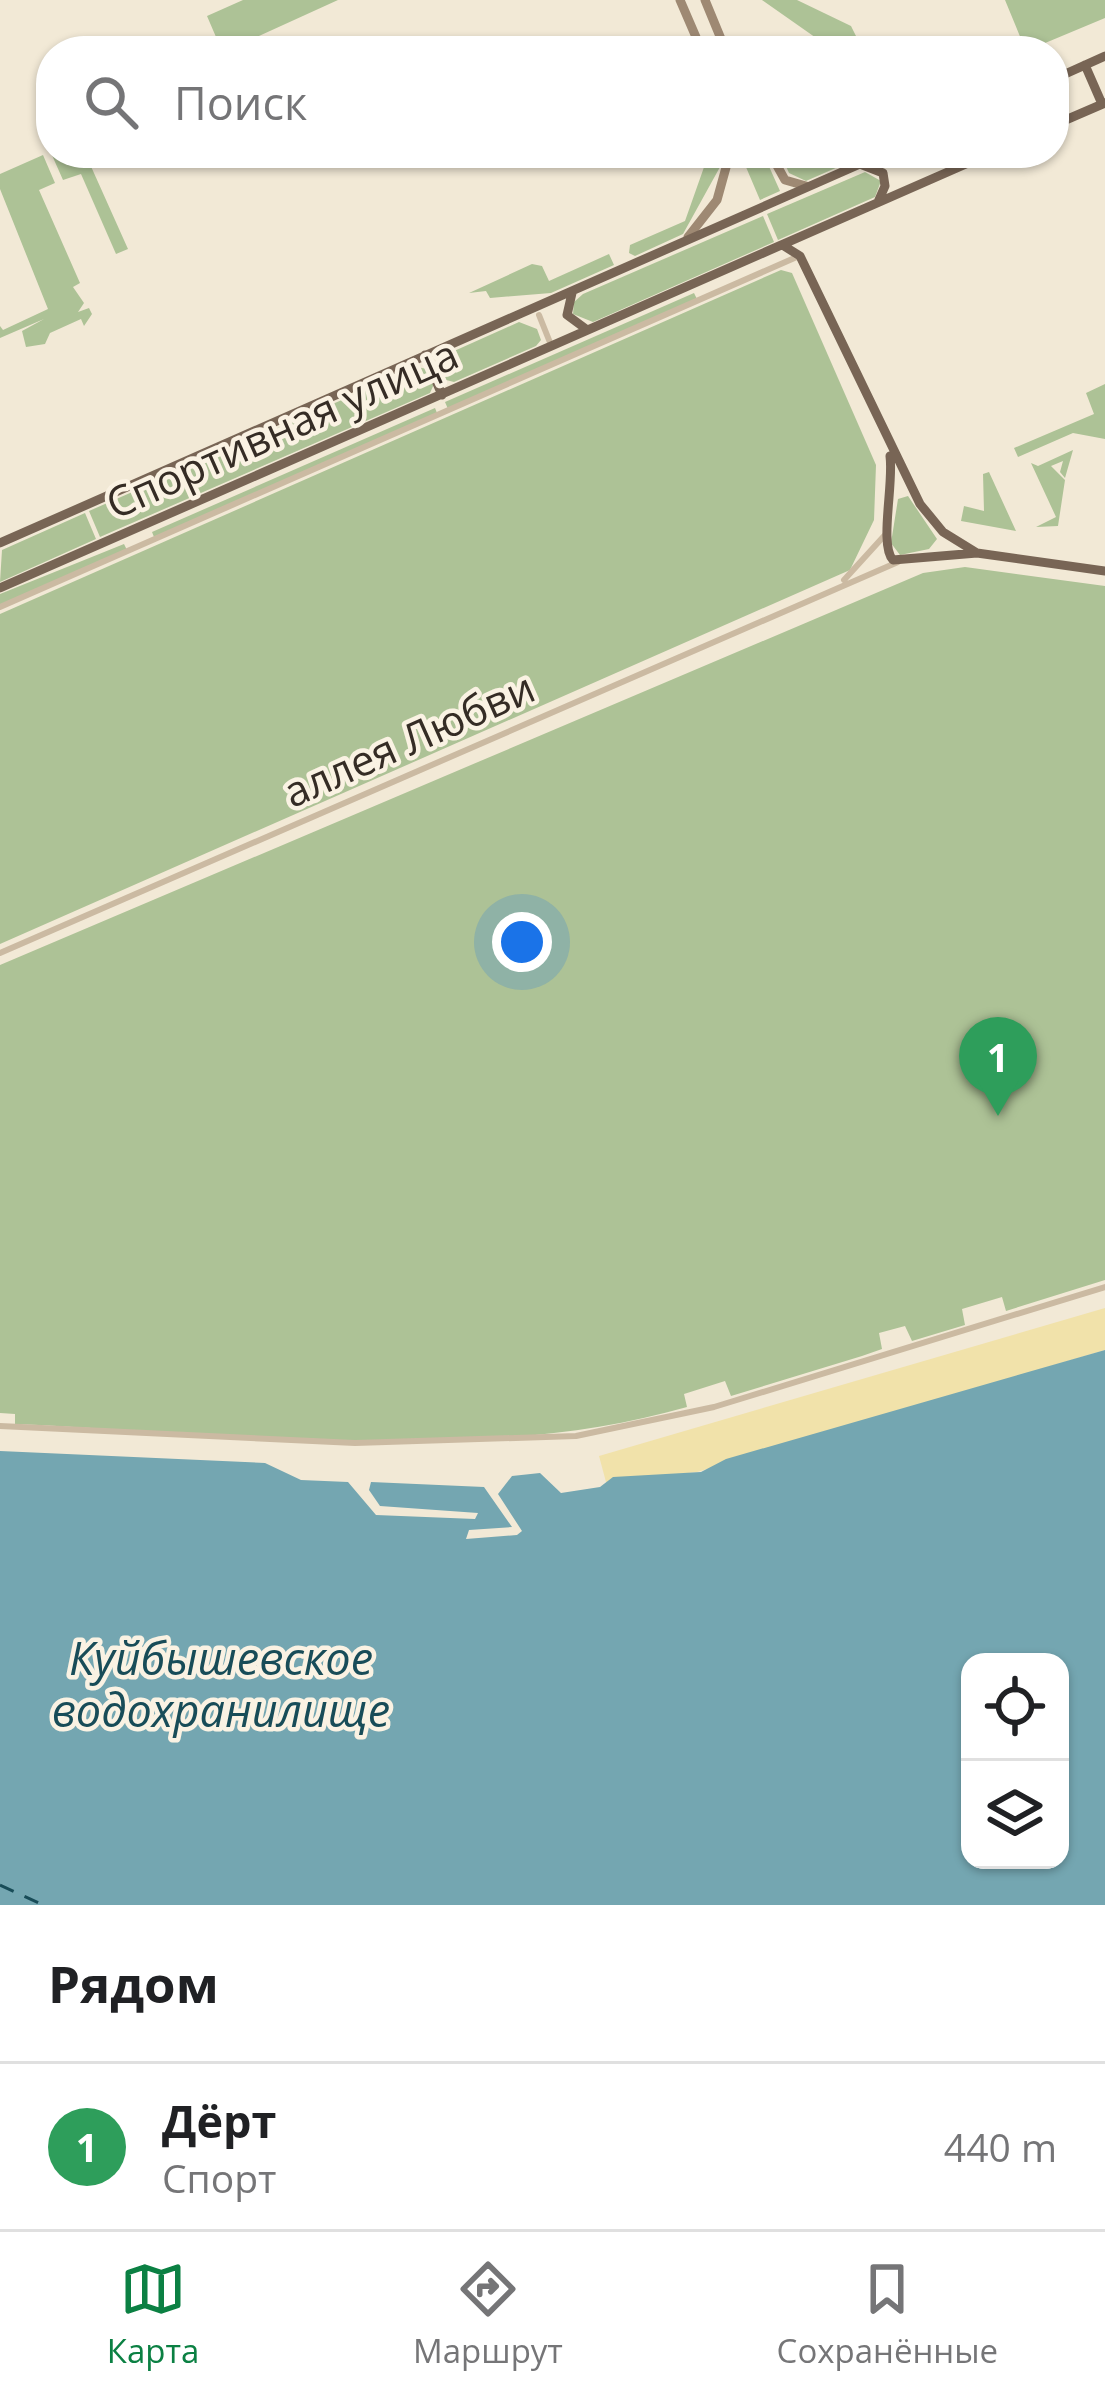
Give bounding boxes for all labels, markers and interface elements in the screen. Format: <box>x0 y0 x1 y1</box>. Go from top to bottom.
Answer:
search box <box>36 36 1069 168</box>
icon: search <box>78 69 144 135</box>
text: Поиск <box>174 72 307 133</box>
street label: Спортивная улица <box>96 324 466 531</box>
street label: аллея Любви <box>274 658 543 819</box>
your location <box>492 912 552 972</box>
pin: 1 <box>959 1017 1037 1116</box>
water label: Куйбышевское водохранилище <box>52 1627 390 1740</box>
map controls <box>961 1653 1069 1869</box>
button: locate <box>961 1653 1069 1761</box>
button: layers <box>961 1761 1069 1869</box>
text: Рядом <box>48 1948 219 2018</box>
text: Дёрт <box>162 2090 276 2151</box>
text: 1 <box>76 2120 98 2173</box>
text: 440 m <box>944 2120 1057 2173</box>
text: Спорт <box>162 2151 276 2204</box>
tab: Карта <box>107 2256 199 2373</box>
tab: Маршрут <box>413 2256 563 2373</box>
tab: Сохранённые <box>777 2256 998 2373</box>

